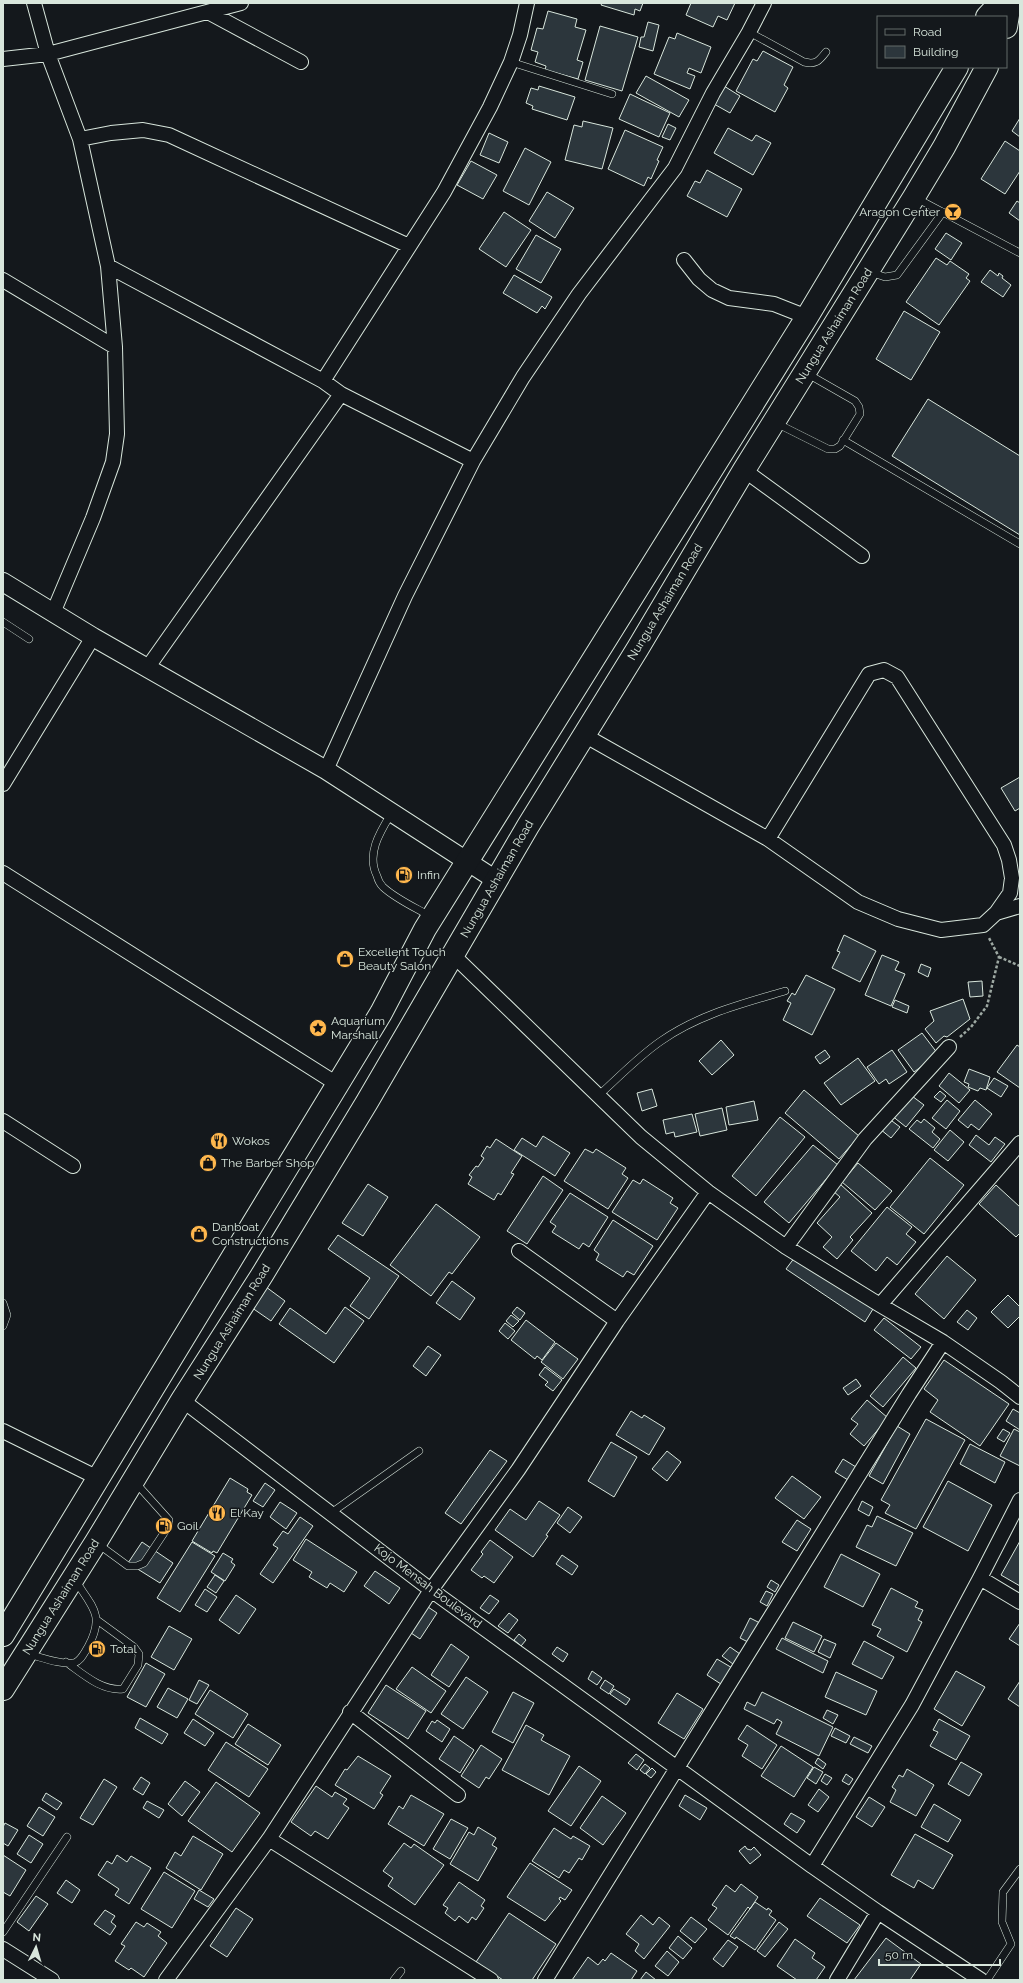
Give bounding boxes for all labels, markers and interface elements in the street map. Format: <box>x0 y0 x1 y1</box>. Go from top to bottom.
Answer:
legend <box>877 16 1007 68</box>
text: Road <box>913 25 942 39</box>
text: Building <box>913 45 959 59</box>
bar icon: Aragon Center <box>943 202 963 222</box>
place label: Aragon Center <box>859 205 941 219</box>
street label: Nungua Ashaiman Road <box>793 266 875 386</box>
street label: Nungua Ashaiman Road <box>625 541 705 663</box>
street label: Nungua Ashaiman Road <box>458 818 536 940</box>
fuel station icon: Infin <box>394 865 414 885</box>
place label: Infin <box>417 868 440 882</box>
place label: Excellent Touch Beauty Salon <box>358 945 446 973</box>
shop icon: Excellent Touch Beauty Salon <box>335 949 355 969</box>
place label: Aquarium Marshall <box>331 1014 385 1042</box>
place icon: Aquarium Marshall <box>308 1018 328 1038</box>
restaurant icon: Wokos <box>209 1131 229 1151</box>
place label: Wokos <box>232 1134 270 1148</box>
shop icon: The Barber Shop <box>198 1153 218 1173</box>
place label: The Barber Shop <box>221 1156 314 1170</box>
place label: Danboat Constructions <box>212 1220 289 1248</box>
shop icon: Danboat Constructions <box>189 1224 209 1244</box>
street label: Nungua Ashaiman Road <box>191 1262 273 1382</box>
restaurant icon: El Kay <box>207 1503 227 1523</box>
place label: El Kay <box>230 1506 264 1520</box>
fuel station icon: Goil <box>154 1516 174 1536</box>
place label: Goil <box>177 1519 199 1533</box>
street label: Nungua Ashaiman Road <box>20 1537 102 1657</box>
street label: Kojo Mensah Boulevard <box>372 1541 484 1631</box>
fuel station icon: Total <box>87 1639 107 1659</box>
place label: Total <box>110 1642 138 1656</box>
north arrow <box>16 1927 56 1967</box>
text: N <box>32 1931 42 1944</box>
scale bar <box>879 1941 1000 1967</box>
text: 50 m <box>885 1948 913 1962</box>

